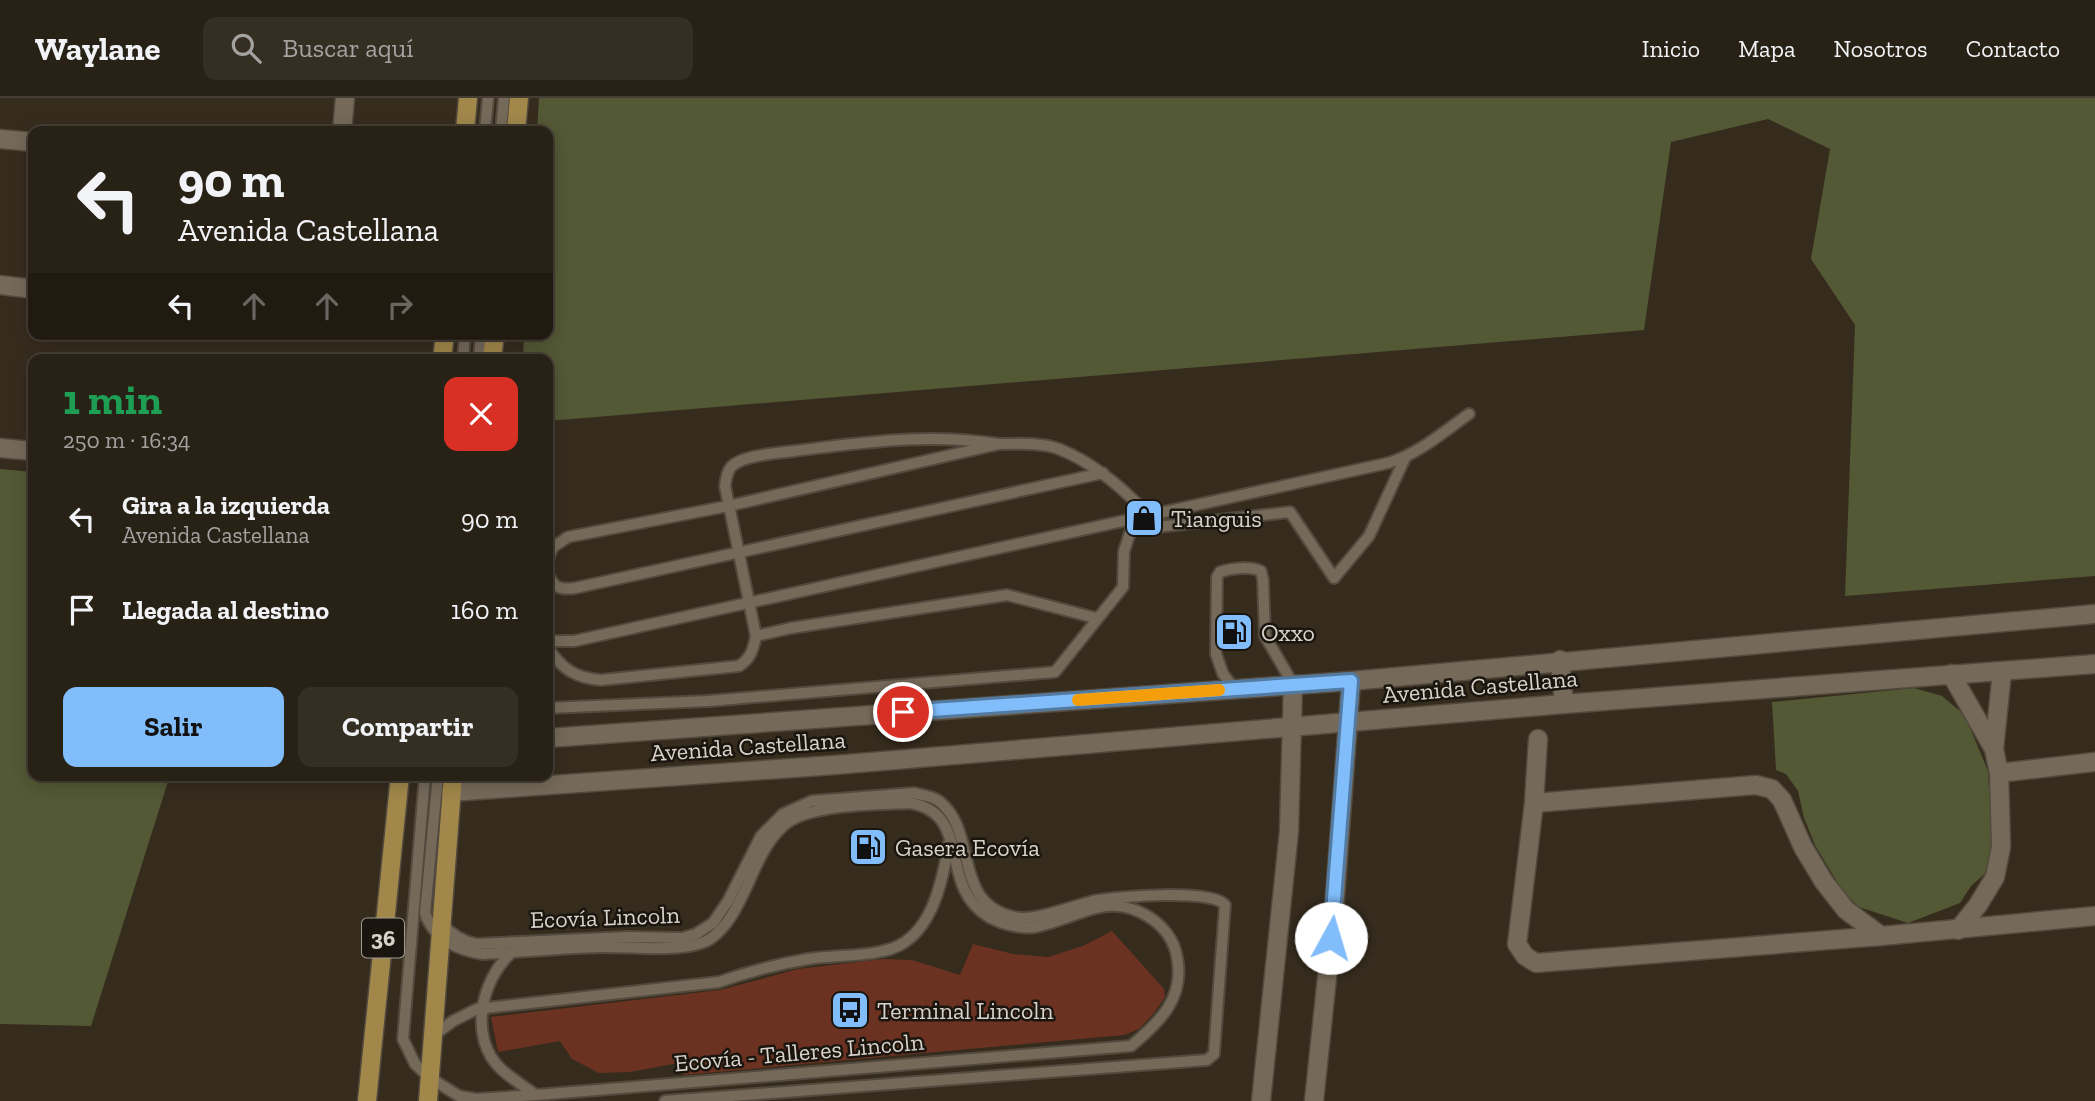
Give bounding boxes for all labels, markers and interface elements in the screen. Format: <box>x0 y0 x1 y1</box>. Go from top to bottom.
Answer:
search box <box>203 17 693 80</box>
text: Waylane <box>35 29 161 68</box>
icon: search <box>227 29 265 67</box>
text: Buscar aquí <box>283 32 414 64</box>
text: Inicio <box>1642 34 1700 63</box>
text: Mapa <box>1738 34 1795 63</box>
text: Nosotros <box>1833 34 1928 63</box>
text: Contacto <box>1966 34 2060 63</box>
text: 90 m <box>178 151 285 210</box>
icon: left <box>63 154 154 245</box>
text: Avenida Castellana <box>178 211 439 249</box>
icon: left <box>162 287 200 325</box>
icon: ahead <box>235 287 273 325</box>
icon: ahead <box>308 287 346 325</box>
icon: right <box>381 287 419 325</box>
text: 1 min <box>63 374 162 425</box>
button: close <box>444 377 518 451</box>
text: 250 m · 16:34 <box>63 426 190 454</box>
text: Gira a la izquierda <box>122 489 330 521</box>
shop icon: Tianguis <box>1123 497 1165 539</box>
icon: left <box>63 500 101 538</box>
text: 90 m <box>461 503 518 535</box>
place label: Tianguis <box>1171 504 1262 533</box>
text: Avenida Castellana <box>122 521 310 549</box>
icon: arrive <box>63 591 101 629</box>
text: Llegada al destino <box>122 594 329 626</box>
text: 160 m <box>451 594 518 626</box>
fuel station icon: Oxxo <box>1213 611 1255 653</box>
place label: Oxxo <box>1261 618 1315 647</box>
street label: Avenida Castellana <box>1381 663 1579 709</box>
pin <box>873 682 933 742</box>
button: Salir <box>63 687 284 767</box>
button: Compartir <box>298 687 518 767</box>
icon: arrive <box>884 693 922 731</box>
street label: Avenida Castellana <box>649 725 847 767</box>
fuel station icon: Gasera Ecovía <box>847 826 889 868</box>
place label: Gasera Ecovía <box>895 833 1040 862</box>
street label: Ecovía Lincoln <box>529 900 681 934</box>
position arrow <box>1294 901 1368 975</box>
road number: 36 <box>362 918 404 958</box>
bus stop icon: Terminal Lincoln <box>829 989 871 1031</box>
place label: Terminal Lincoln <box>877 996 1054 1025</box>
street label: Ecovía - Talleres Lincoln <box>673 1027 925 1077</box>

